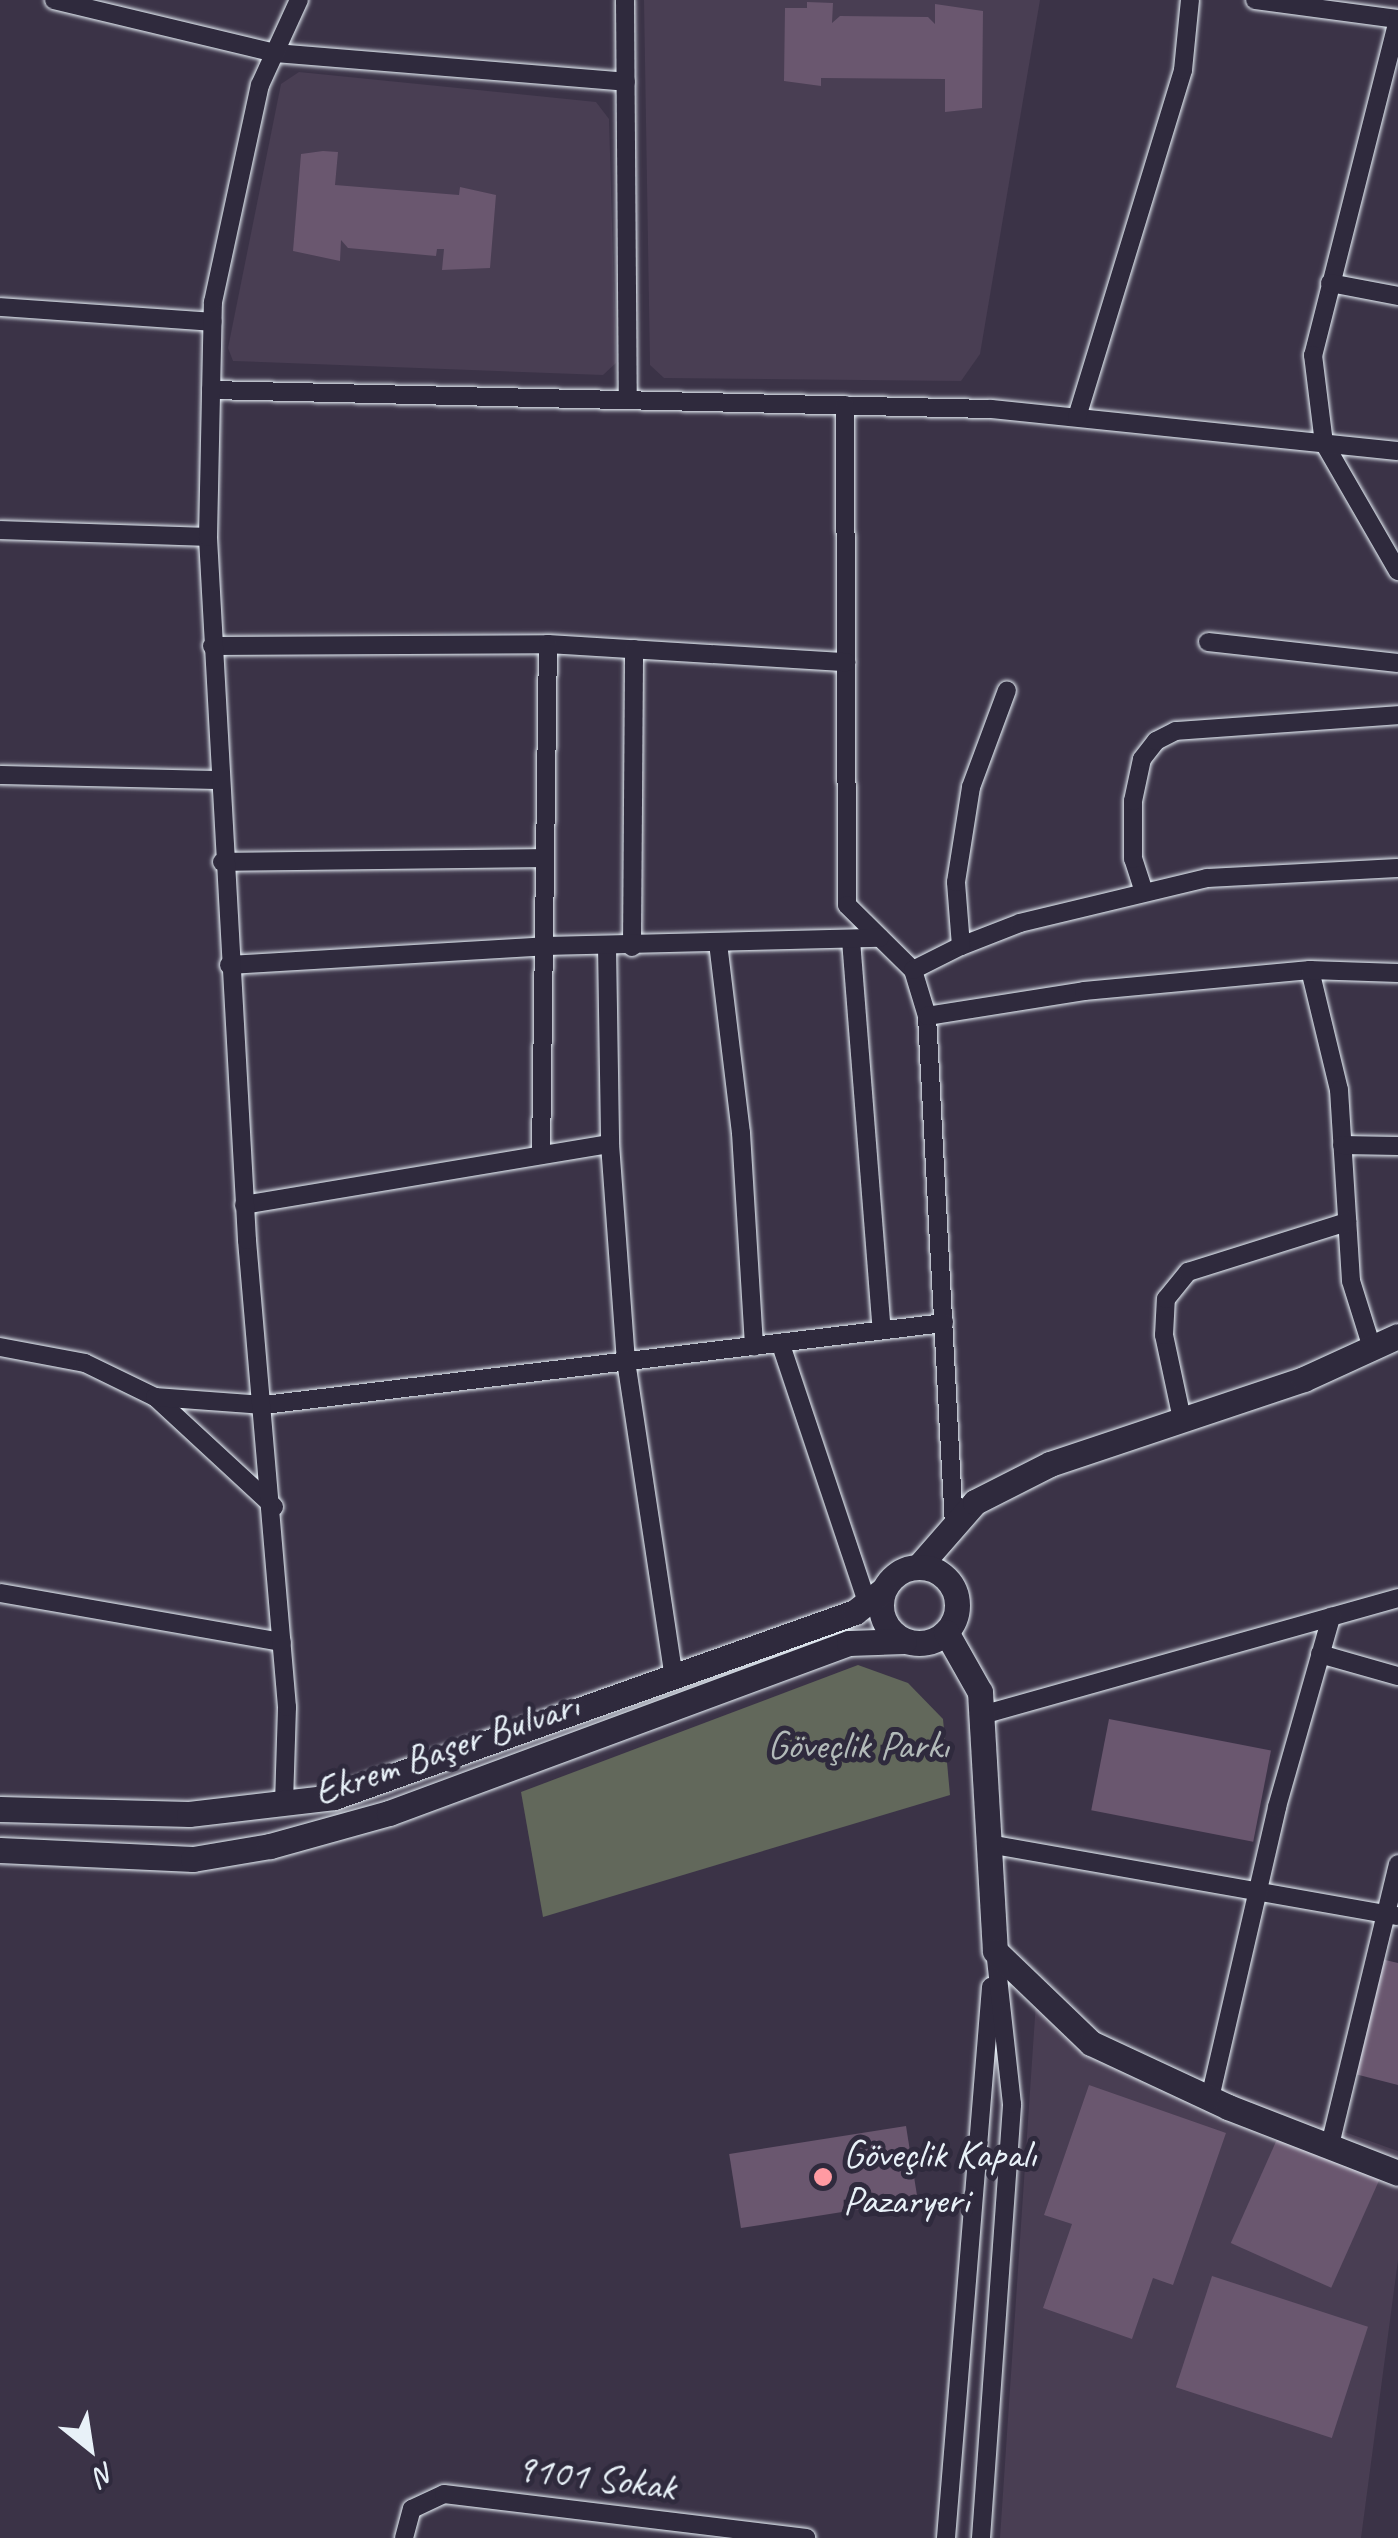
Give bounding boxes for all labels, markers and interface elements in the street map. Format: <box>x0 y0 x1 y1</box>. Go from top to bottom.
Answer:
street label: Ekrem Başer Bulvarı <box>307 1680 585 1816</box>
park label: Göveçlik Parkı <box>766 1721 950 1769</box>
place label: Göveçlik Kapalı Pazaryeri <box>843 2130 1037 2224</box>
marker: Göveçlik Kapalı Pazaryeri <box>812 2166 834 2188</box>
north arrow <box>40 2398 140 2498</box>
street label: 9101 Sokak <box>514 2443 678 2511</box>
text: N <box>89 2455 122 2494</box>

